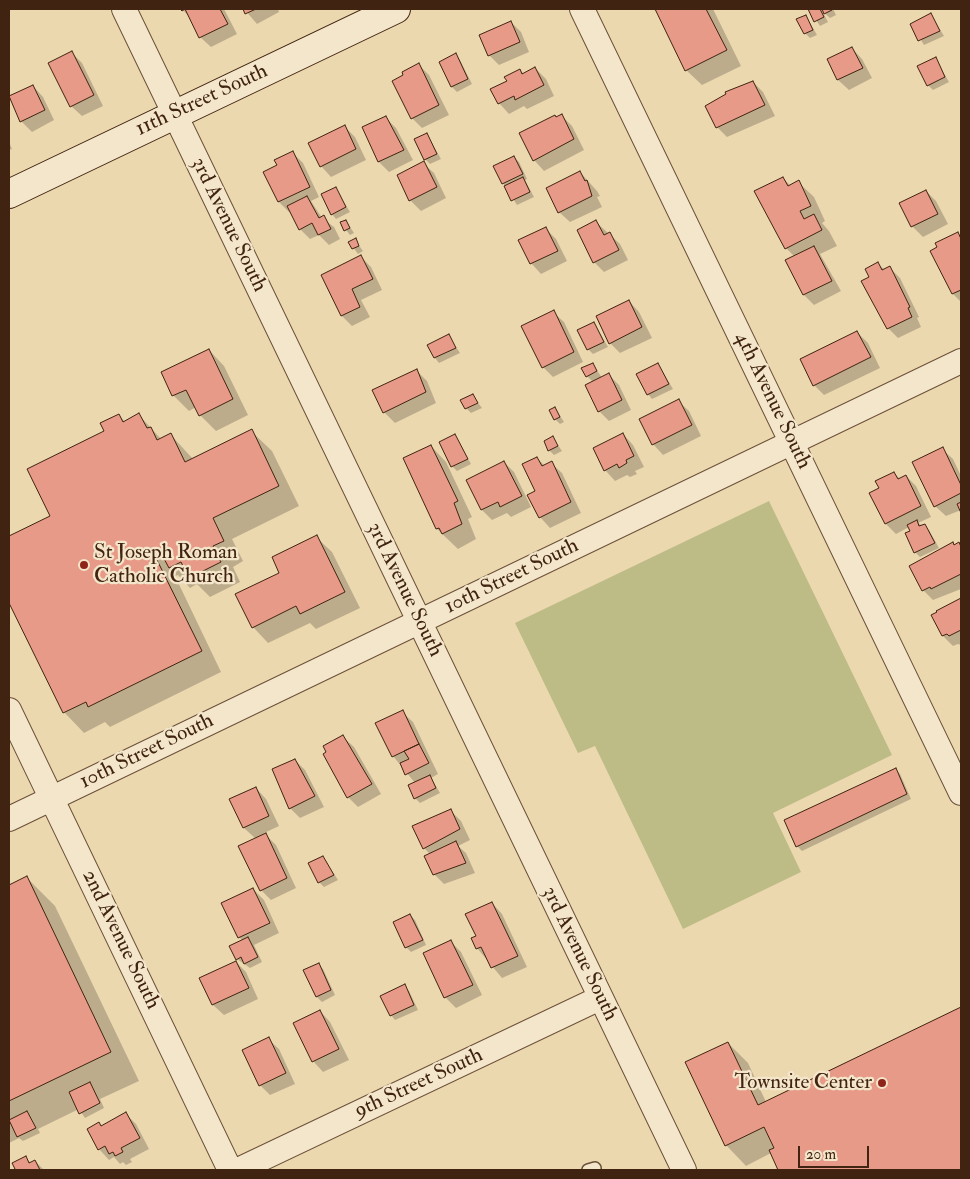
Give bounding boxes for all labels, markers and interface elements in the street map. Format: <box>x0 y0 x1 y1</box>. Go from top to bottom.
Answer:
street label: 11th Street South <box>132 59 272 143</box>
street label: 3rd Avenue South <box>185 154 271 296</box>
street label: 4th Avenue South <box>728 328 816 474</box>
street label: 3rd Avenue South <box>361 519 447 661</box>
street label: 10th Street South <box>441 534 583 620</box>
place label: St Joseph Roman Catholic Church <box>94 540 238 590</box>
marker: St Joseph Roman Catholic Church <box>78 559 90 571</box>
street label: 10th Street South <box>76 709 218 795</box>
street label: 2nd Avenue South <box>75 866 165 1014</box>
street label: 3rd Avenue South <box>536 883 622 1025</box>
street label: 9th Street South <box>351 1043 487 1125</box>
place label: Townsite Center <box>734 1070 872 1096</box>
marker: Townsite Center <box>876 1077 888 1089</box>
scale bar <box>800 1136 871 1168</box>
text: 20 m <box>806 1145 836 1164</box>

